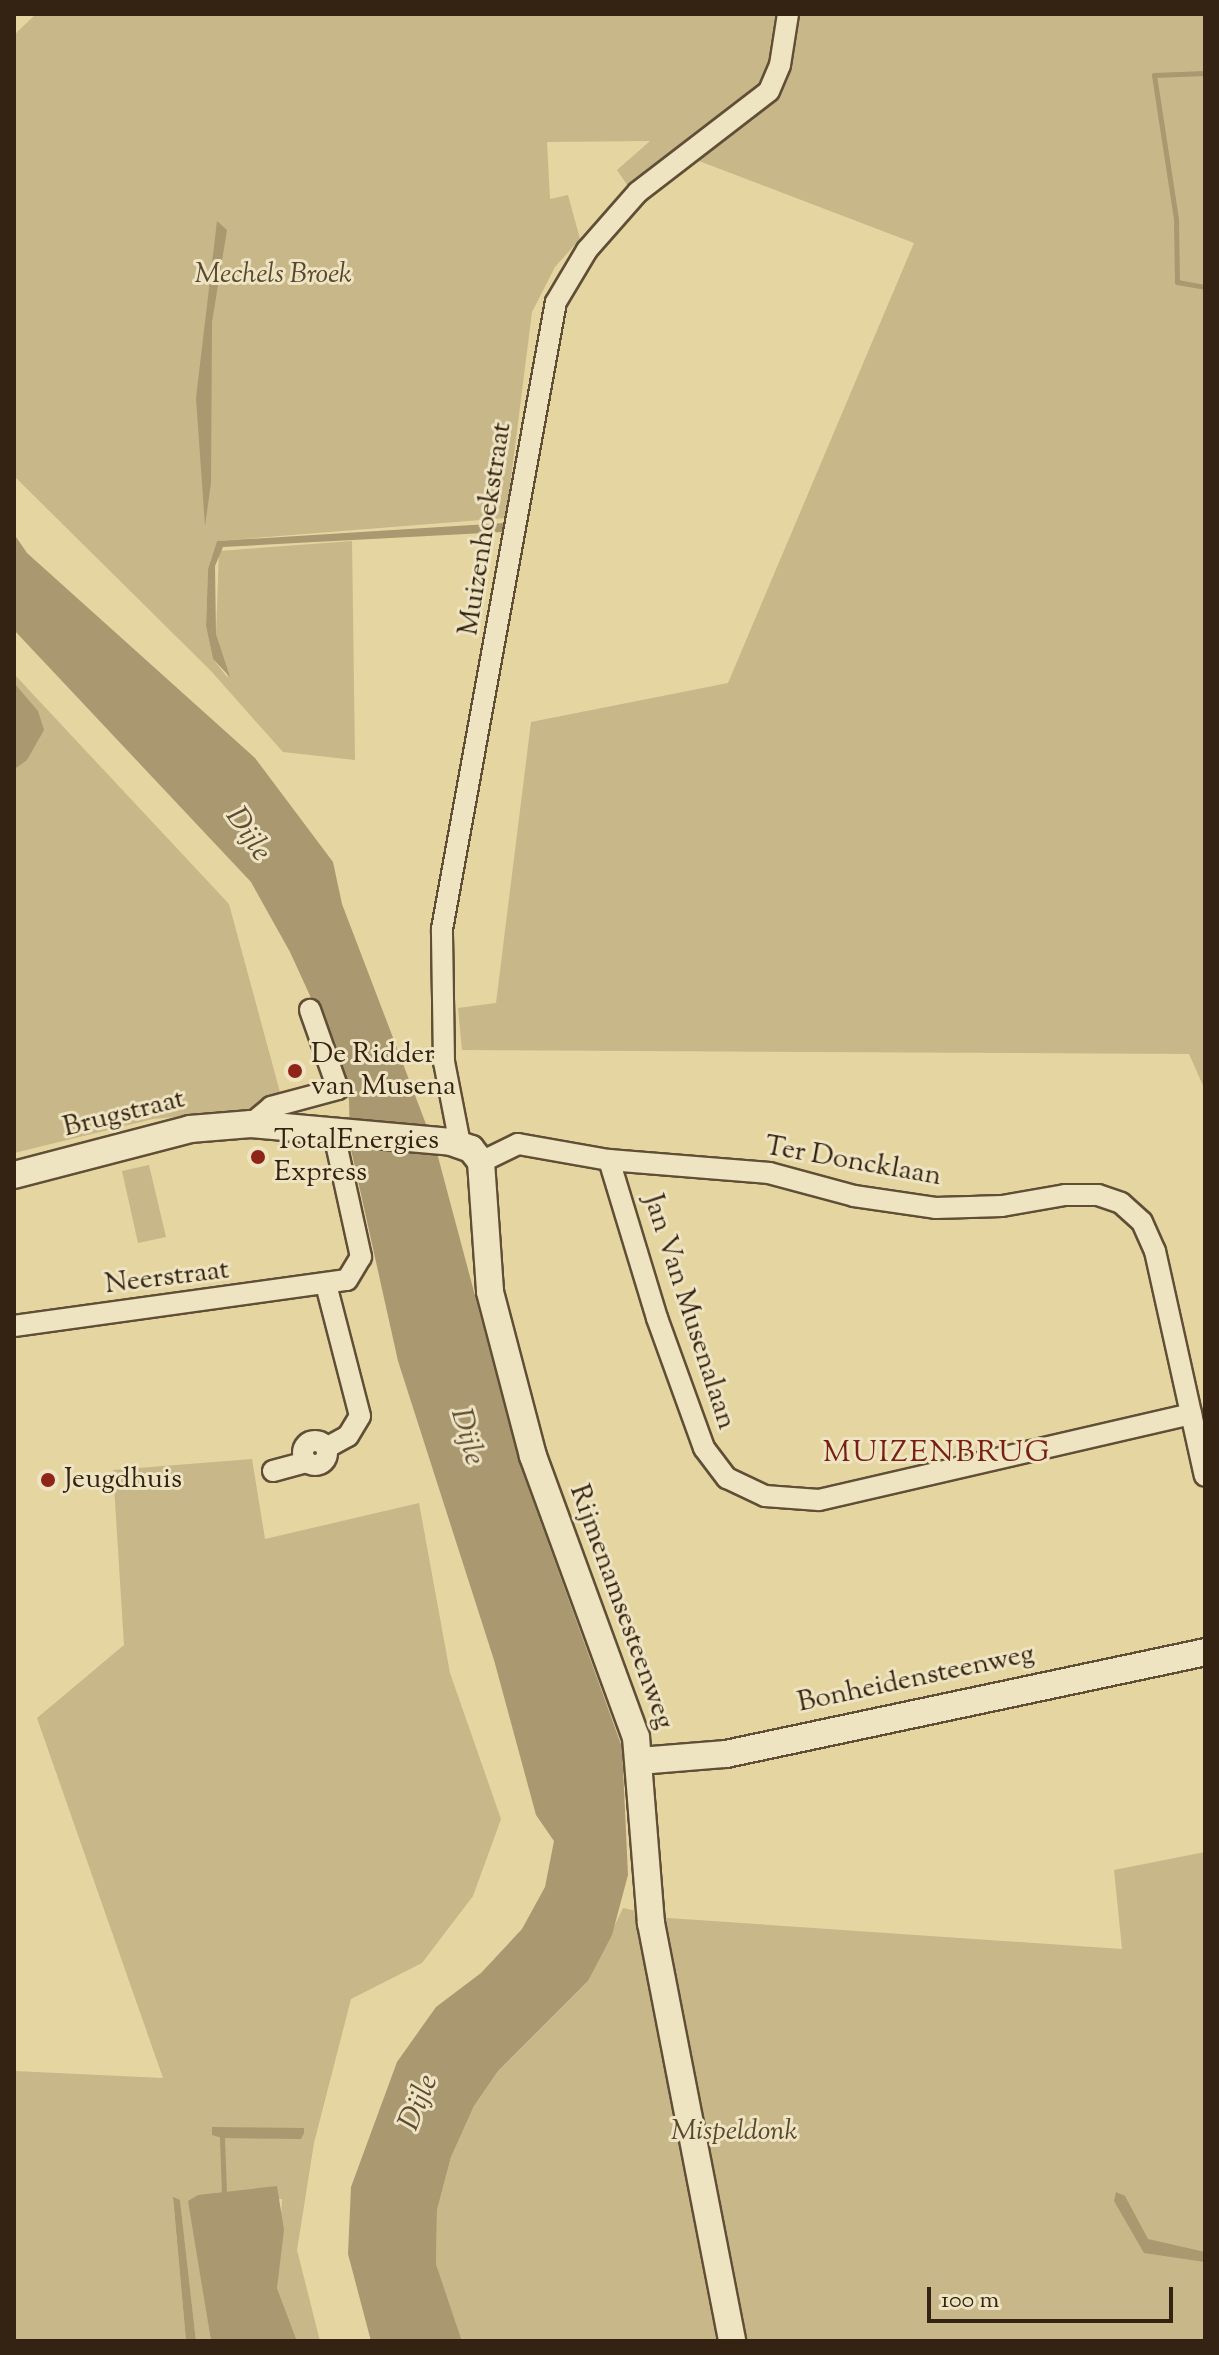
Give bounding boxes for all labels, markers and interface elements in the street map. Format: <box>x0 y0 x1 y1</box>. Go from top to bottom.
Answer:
park label: Mechels Broek <box>194 258 352 292</box>
street label: Muizenhoekstraat <box>453 420 519 638</box>
water label: Dijle <box>216 801 278 869</box>
place label: De Ridder van Musena <box>311 1038 456 1104</box>
marker: De Ridder van Musena <box>286 1062 304 1080</box>
street label: Brugstraat <box>60 1083 188 1145</box>
place label: TotalEnergies Express <box>274 1124 439 1190</box>
street label: Ter Doncklaan <box>762 1130 944 1194</box>
marker: TotalEnergies Express <box>249 1148 267 1166</box>
street label: Jan Van Musenalaan <box>635 1190 743 1434</box>
street label: Neerstraat <box>103 1254 231 1302</box>
water label: Dijle <box>441 1405 491 1469</box>
district label: MUIZENBRUG <box>823 1436 1051 1472</box>
place label: Jeugdhuis <box>64 1463 182 1497</box>
marker: Jeugdhuis <box>39 1471 57 1489</box>
street label: Rijmenamsesteenweg <box>561 1480 681 1734</box>
street label: Bonheidensteenweg <box>795 1638 1037 1720</box>
water label: Dijle <box>393 2070 447 2136</box>
park label: Mispeldonk <box>671 2115 797 2149</box>
scale bar <box>931 2271 1177 2321</box>
text: 100 m <box>941 2284 999 2318</box>

